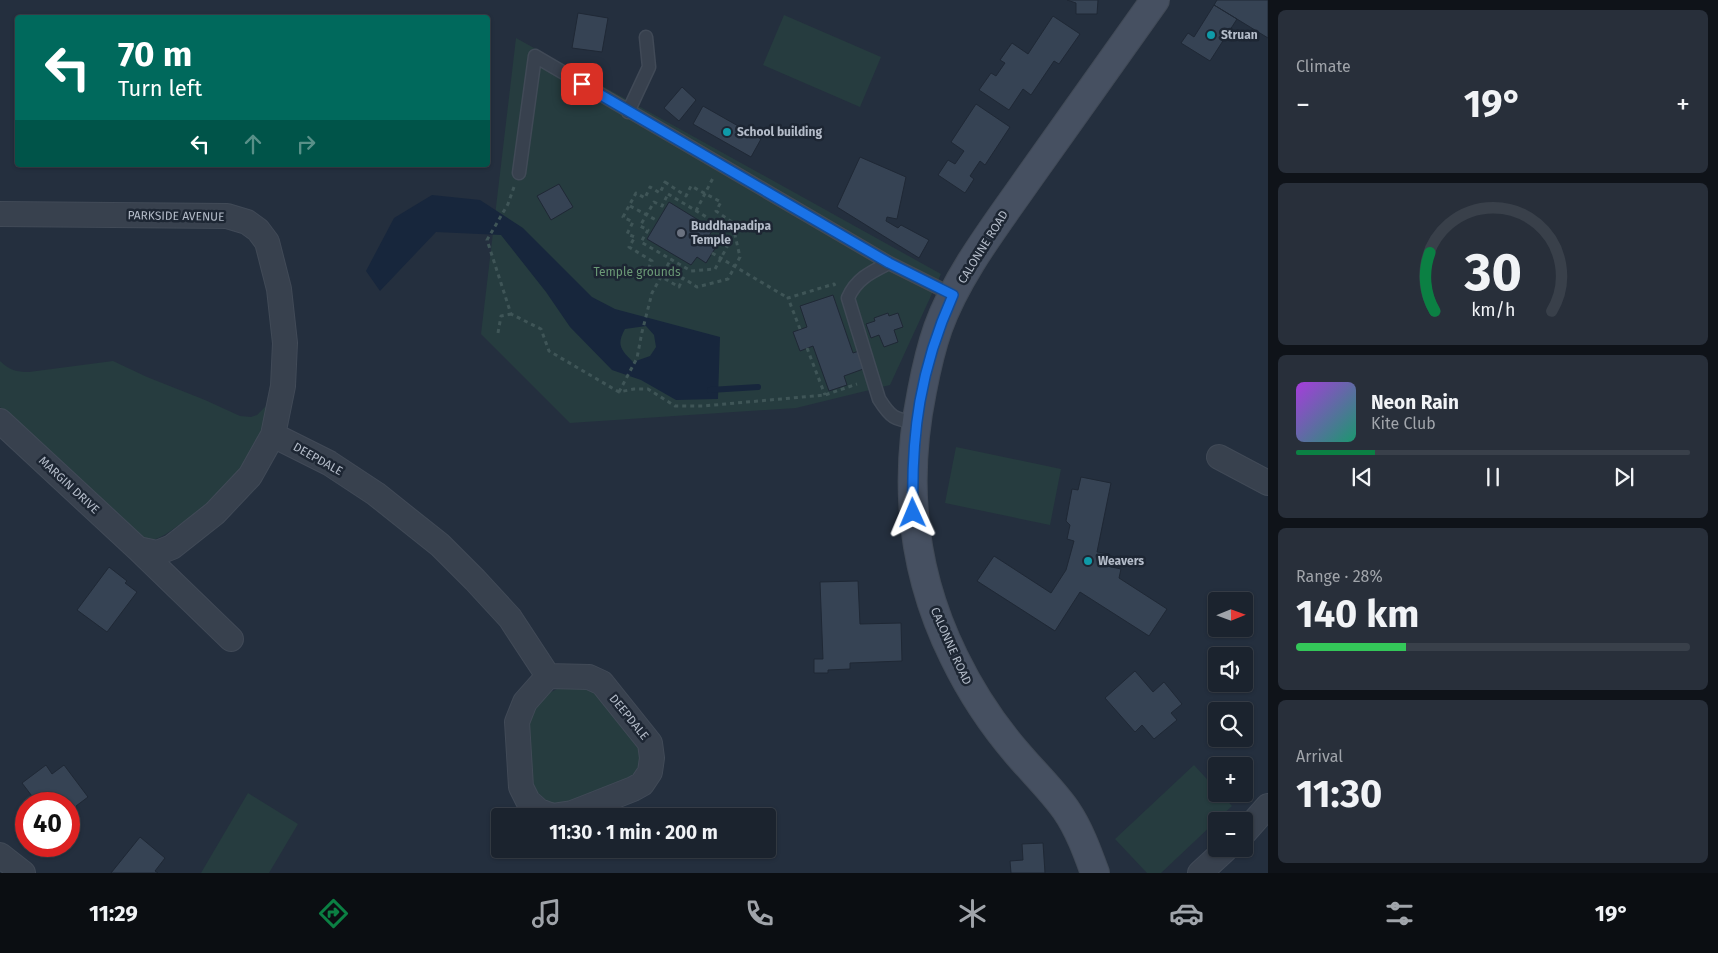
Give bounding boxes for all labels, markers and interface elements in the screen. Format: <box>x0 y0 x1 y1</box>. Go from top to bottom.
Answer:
place label: Struan <box>1221 28 1258 42</box>
marker: Struan <box>1205 29 1217 41</box>
text: 70 m <box>118 33 192 75</box>
icon: left <box>35 35 100 100</box>
text: Climate <box>1296 57 1351 76</box>
pin <box>561 63 603 105</box>
icon: arrive <box>568 70 596 98</box>
text: Turn left <box>118 75 202 102</box>
text: 19° <box>1464 81 1522 127</box>
text: − <box>1296 88 1310 121</box>
text: + <box>1676 88 1690 121</box>
place label: School building <box>737 125 822 139</box>
marker: School building <box>721 126 733 138</box>
icon: left <box>186 130 214 158</box>
icon: ahead <box>239 130 267 158</box>
icon: right <box>292 130 320 158</box>
street label: PARKSIDE AVENUE <box>127 208 225 224</box>
street label: CALONNE ROAD <box>955 208 1011 286</box>
place label: Buddhapadipa Temple <box>691 219 771 247</box>
marker: Buddhapadipa Temple <box>675 227 687 239</box>
text: 30 <box>1463 241 1522 304</box>
park label: Temple grounds <box>594 265 681 279</box>
text: km/h <box>1471 299 1515 321</box>
text: Neon Rain <box>1371 391 1459 414</box>
text: Kite Club <box>1371 414 1436 433</box>
street label: DEEPDALE <box>291 440 345 478</box>
street label: MARGIN DRIVE <box>36 453 102 517</box>
icon: previous <box>1348 463 1376 491</box>
icon: pause <box>1479 463 1507 491</box>
icon: next <box>1610 463 1638 491</box>
position arrow <box>886 486 938 538</box>
place label: Weavers <box>1098 554 1144 568</box>
marker: Weavers <box>1082 555 1094 567</box>
text: Range · 28% <box>1296 567 1383 586</box>
text: 140 km <box>1296 591 1419 637</box>
north arrow <box>1208 592 1252 638</box>
map controls <box>1208 592 1253 857</box>
street label: CALONNE ROAD <box>928 605 974 687</box>
button: sound <box>1208 647 1253 692</box>
street label: DEEPDALE <box>606 691 652 743</box>
button: search <box>1208 702 1253 747</box>
text: Arrival <box>1296 747 1343 766</box>
button: + <box>1208 757 1253 802</box>
text: 11:30 <box>1296 771 1382 817</box>
speed limit sign: 40 <box>15 792 80 857</box>
button: − <box>1208 812 1253 857</box>
text: 11:30 · 1 min · 200 m <box>549 821 718 844</box>
icon: directions <box>316 896 351 931</box>
icon: music <box>529 896 564 931</box>
icon: phone <box>742 896 777 931</box>
icon: climate <box>955 896 990 931</box>
icon: car <box>1169 896 1204 931</box>
icon: filters <box>1382 896 1417 931</box>
text: 11:29 <box>89 900 138 927</box>
text: 19° <box>1595 900 1629 927</box>

